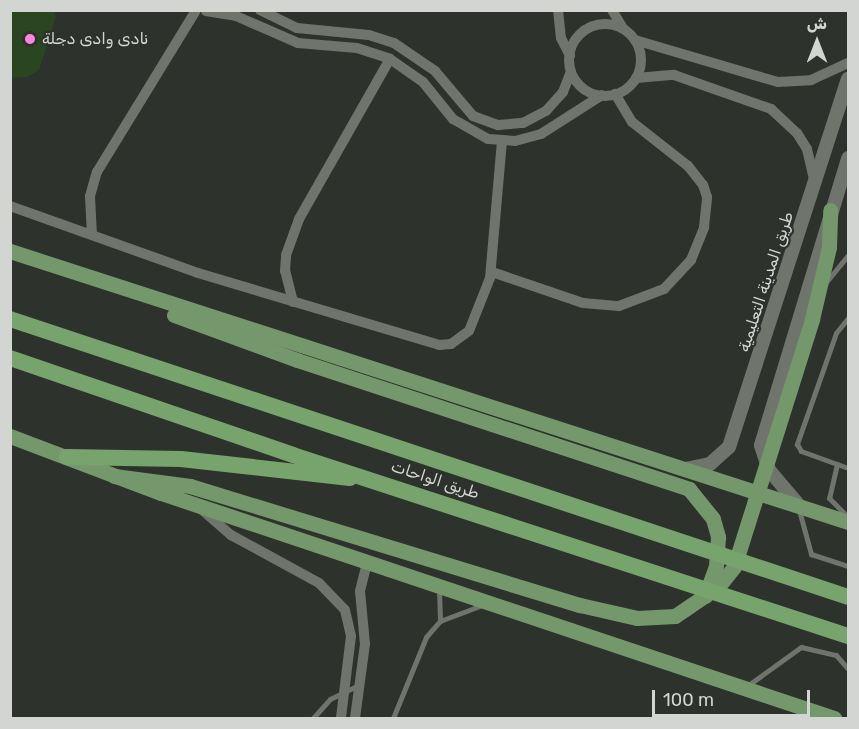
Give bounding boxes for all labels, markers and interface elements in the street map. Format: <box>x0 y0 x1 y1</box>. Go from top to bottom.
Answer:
north arrow <box>787 12 847 72</box>
text: ش <box>807 14 827 33</box>
place label: نادى وادى دجلة <box>42 29 148 49</box>
marker: نادى وادى دجلة <box>23 32 37 46</box>
street label: طريق المدينة التعليمية <box>734 209 798 355</box>
street label: طريق الواحات <box>388 457 482 503</box>
scale bar <box>655 678 812 716</box>
text: 100 m <box>663 689 714 711</box>

